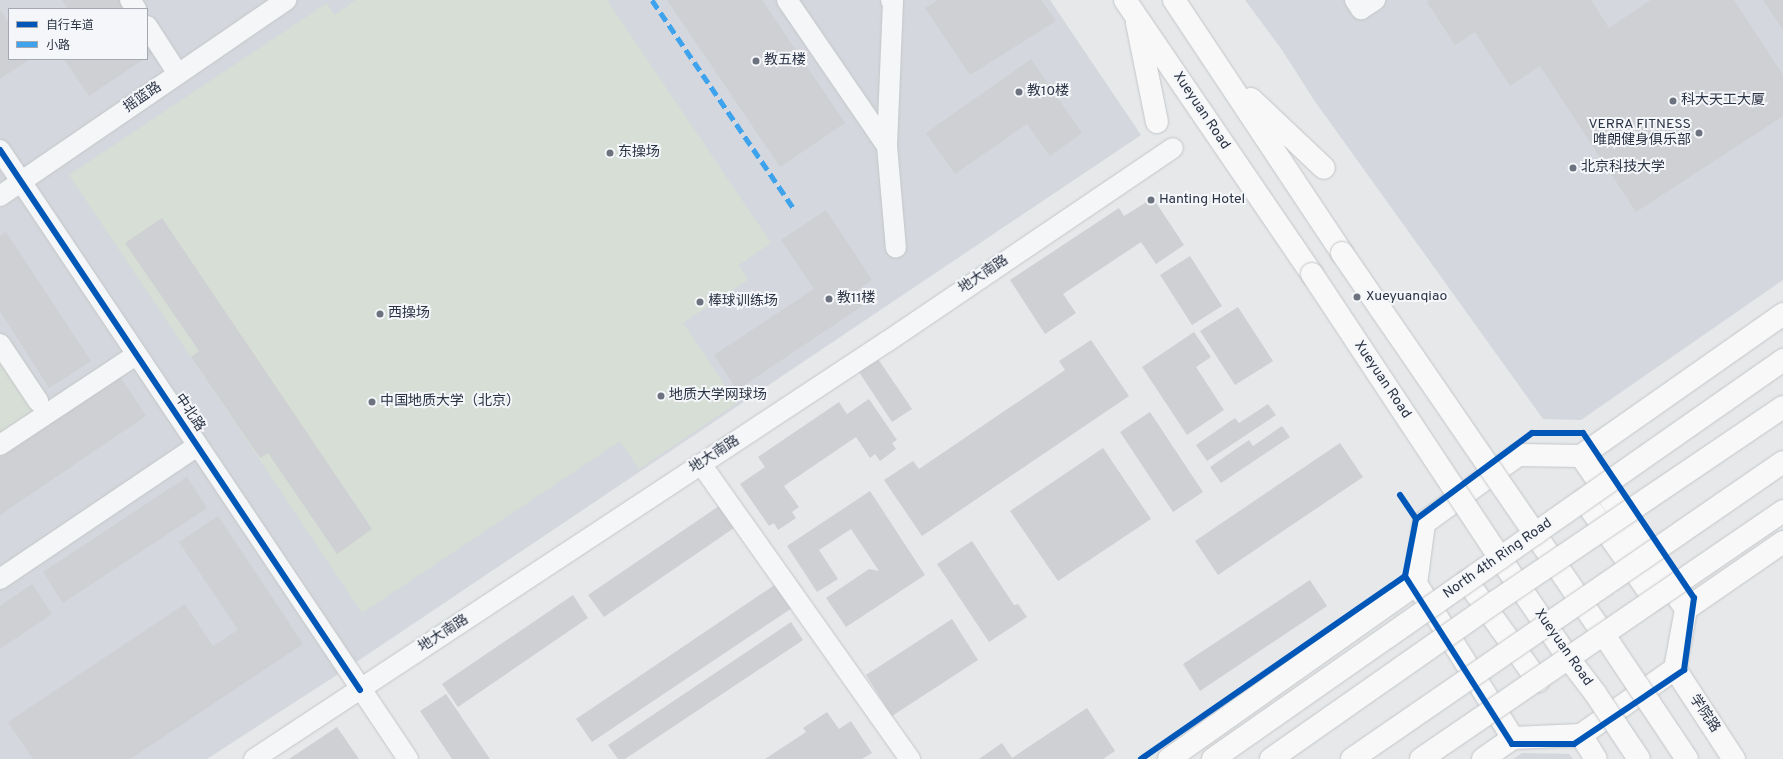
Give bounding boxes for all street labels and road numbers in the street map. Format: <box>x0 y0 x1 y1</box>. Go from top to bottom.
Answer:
street label: Xueyuan Road <box>1169 69 1233 153</box>
street label: 摇篮路 <box>121 79 165 117</box>
street label: 地大南路 <box>956 252 1012 298</box>
street label: Xueyuan Road <box>1350 338 1414 422</box>
street label: 中北路 <box>170 391 208 435</box>
street label: 地大南路 <box>687 433 743 477</box>
street label: North 4th Ring Road <box>1440 515 1556 603</box>
street label: Xueyuan Road <box>1530 606 1596 690</box>
street label: 地大南路 <box>416 612 472 656</box>
street label: 学院路 <box>1685 692 1723 736</box>

